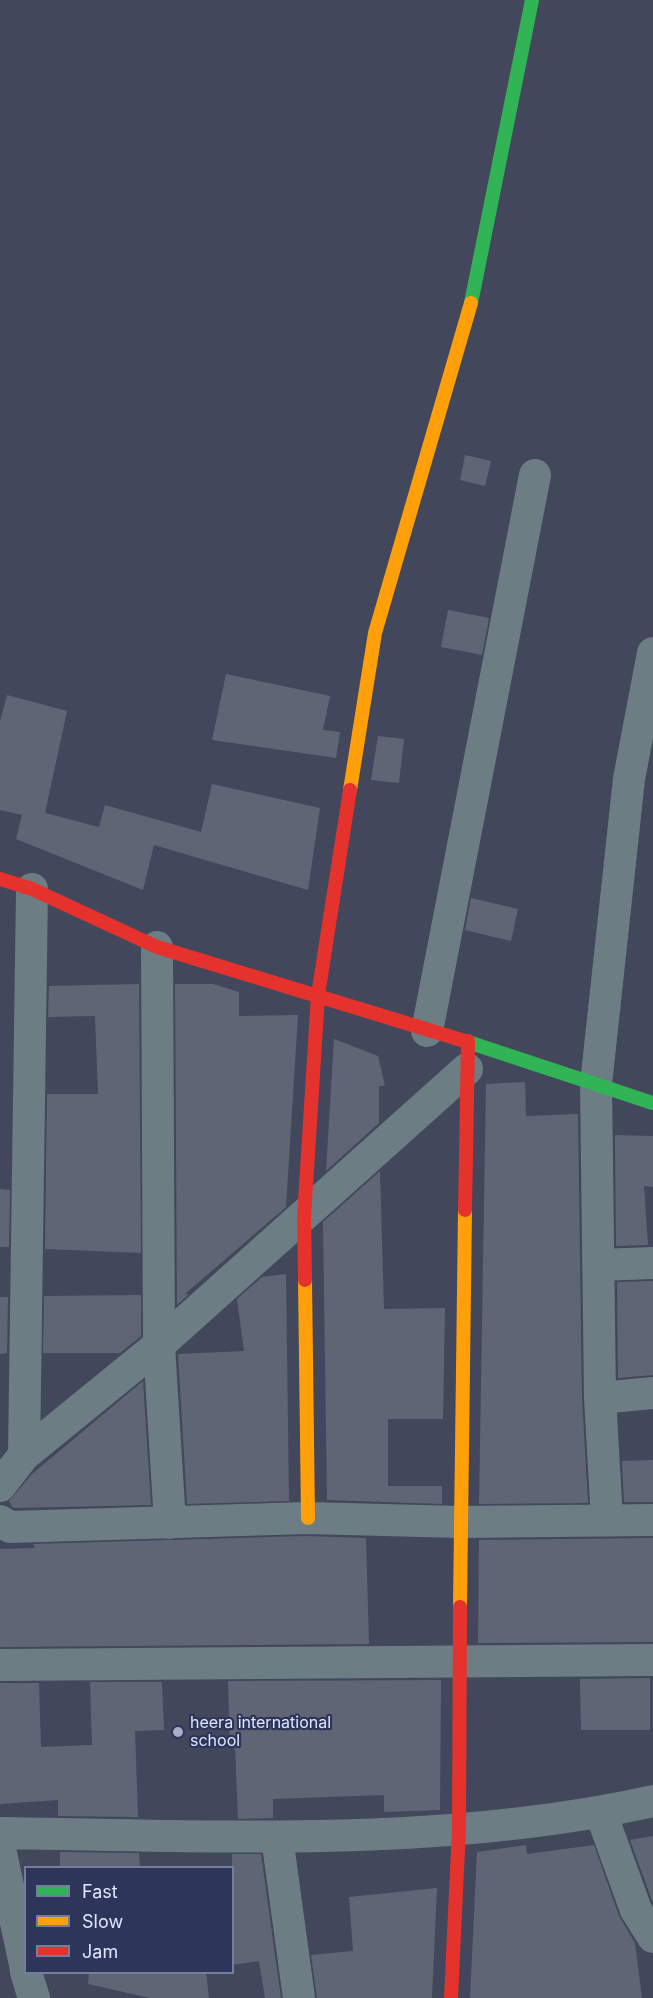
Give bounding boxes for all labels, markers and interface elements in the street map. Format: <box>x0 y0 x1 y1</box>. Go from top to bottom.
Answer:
place label: heera international school <box>190 1713 331 1751</box>
marker: heera international school <box>171 1725 185 1739</box>
legend <box>24 1866 234 1974</box>
text: Fast <box>82 1881 118 1902</box>
text: Slow <box>82 1911 123 1932</box>
text: Jam <box>82 1941 118 1962</box>

